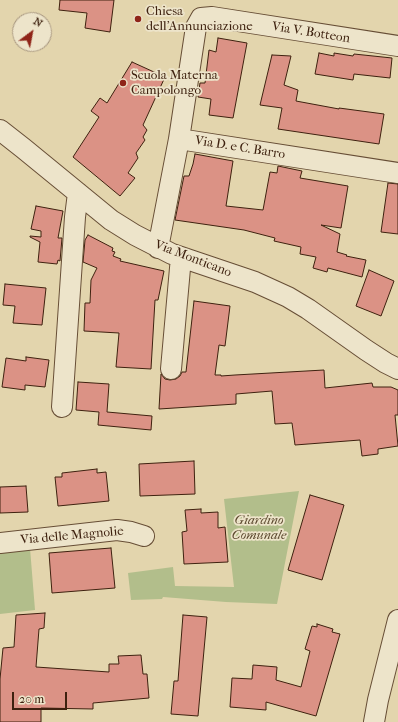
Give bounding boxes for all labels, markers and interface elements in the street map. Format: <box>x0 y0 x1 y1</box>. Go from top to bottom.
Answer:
place label: Chiesa dell'Annunciazione <box>146 4 253 35</box>
north arrow <box>12 12 52 52</box>
marker: Chiesa dell'Annunciazione <box>133 14 143 24</box>
text: N <box>31 15 45 30</box>
street label: Via V. Botteon <box>271 19 351 47</box>
place label: Scuola Materna Campolongo <box>131 68 218 99</box>
marker: Scuola Materna Campolongo <box>118 78 128 88</box>
street label: Via D. e C. Barro <box>194 133 286 163</box>
street label: Via Monticano <box>152 237 234 281</box>
park label: Giardino Comunale <box>232 513 286 544</box>
street label: Via delle Magnolie <box>20 524 124 548</box>
scale bar <box>14 684 69 710</box>
text: 20 m <box>19 692 44 706</box>

